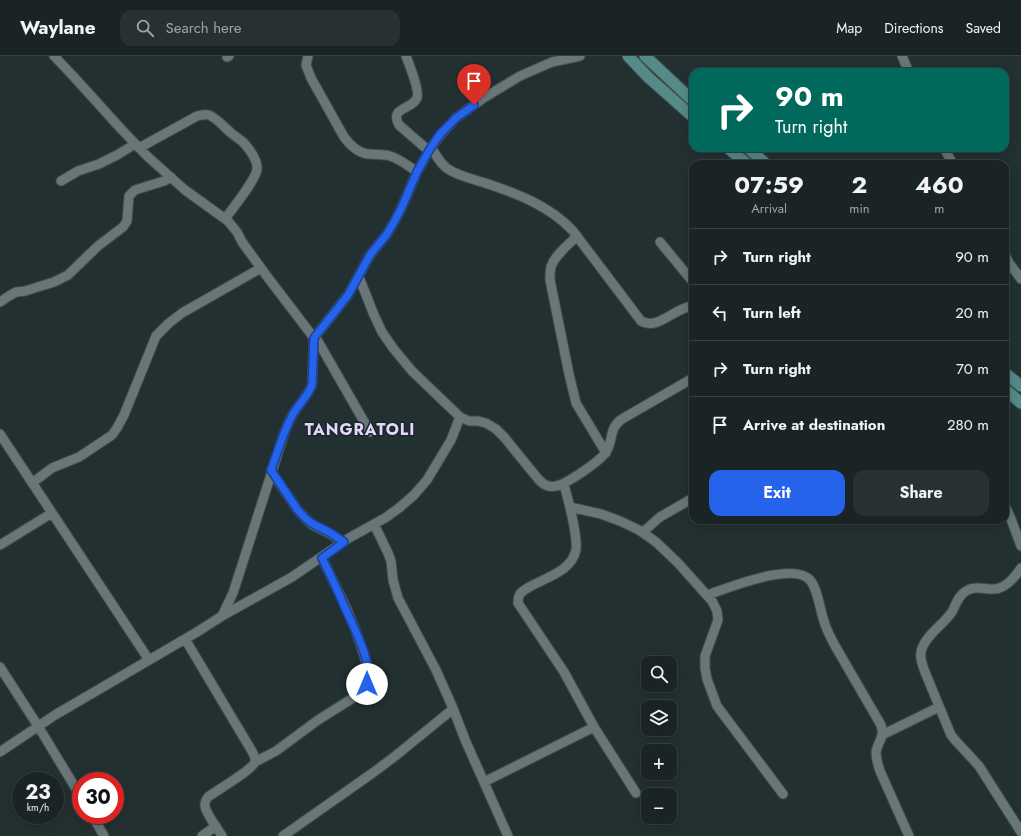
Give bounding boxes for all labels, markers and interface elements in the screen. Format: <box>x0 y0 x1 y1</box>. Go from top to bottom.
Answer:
search box <box>120 10 400 46</box>
text: Waylane <box>20 14 96 41</box>
icon: search <box>134 17 156 39</box>
text: Search here <box>166 17 241 39</box>
text: Map <box>836 18 862 38</box>
text: Directions <box>884 18 944 38</box>
text: Saved <box>966 18 1001 38</box>
pin <box>457 64 491 105</box>
icon: arrive <box>463 70 485 92</box>
text: 90 m <box>775 76 844 117</box>
icon: right <box>709 84 761 136</box>
text: Turn right <box>775 114 847 140</box>
text: 07:59 <box>734 167 804 202</box>
text: 2 <box>852 167 867 202</box>
text: 460 <box>915 167 964 202</box>
text: Arrival <box>751 199 787 218</box>
text: min <box>849 199 870 218</box>
text: m <box>934 199 944 218</box>
icon: right <box>709 246 731 268</box>
text: Turn right <box>743 246 811 268</box>
text: 90 m <box>955 246 989 268</box>
icon: left <box>709 302 731 324</box>
text: Turn left <box>743 302 801 324</box>
text: 20 m <box>955 302 989 324</box>
icon: right <box>709 358 731 380</box>
text: Turn right <box>743 358 811 380</box>
text: 70 m <box>956 358 989 380</box>
icon: arrive <box>709 414 731 436</box>
text: Arrive at destination <box>743 414 885 436</box>
text: 280 m <box>947 414 989 436</box>
district label: TANGRATOLI <box>305 418 415 441</box>
button: Exit <box>709 470 845 516</box>
button: Share <box>853 470 989 516</box>
map controls <box>641 656 677 824</box>
button: search <box>641 656 677 692</box>
position arrow <box>346 663 388 705</box>
button: layers <box>641 700 677 736</box>
button: + <box>641 744 677 780</box>
speed limit sign: 30 <box>72 772 124 824</box>
text: 23 <box>25 778 51 807</box>
button: − <box>641 788 677 824</box>
text: km/h <box>27 800 49 815</box>

